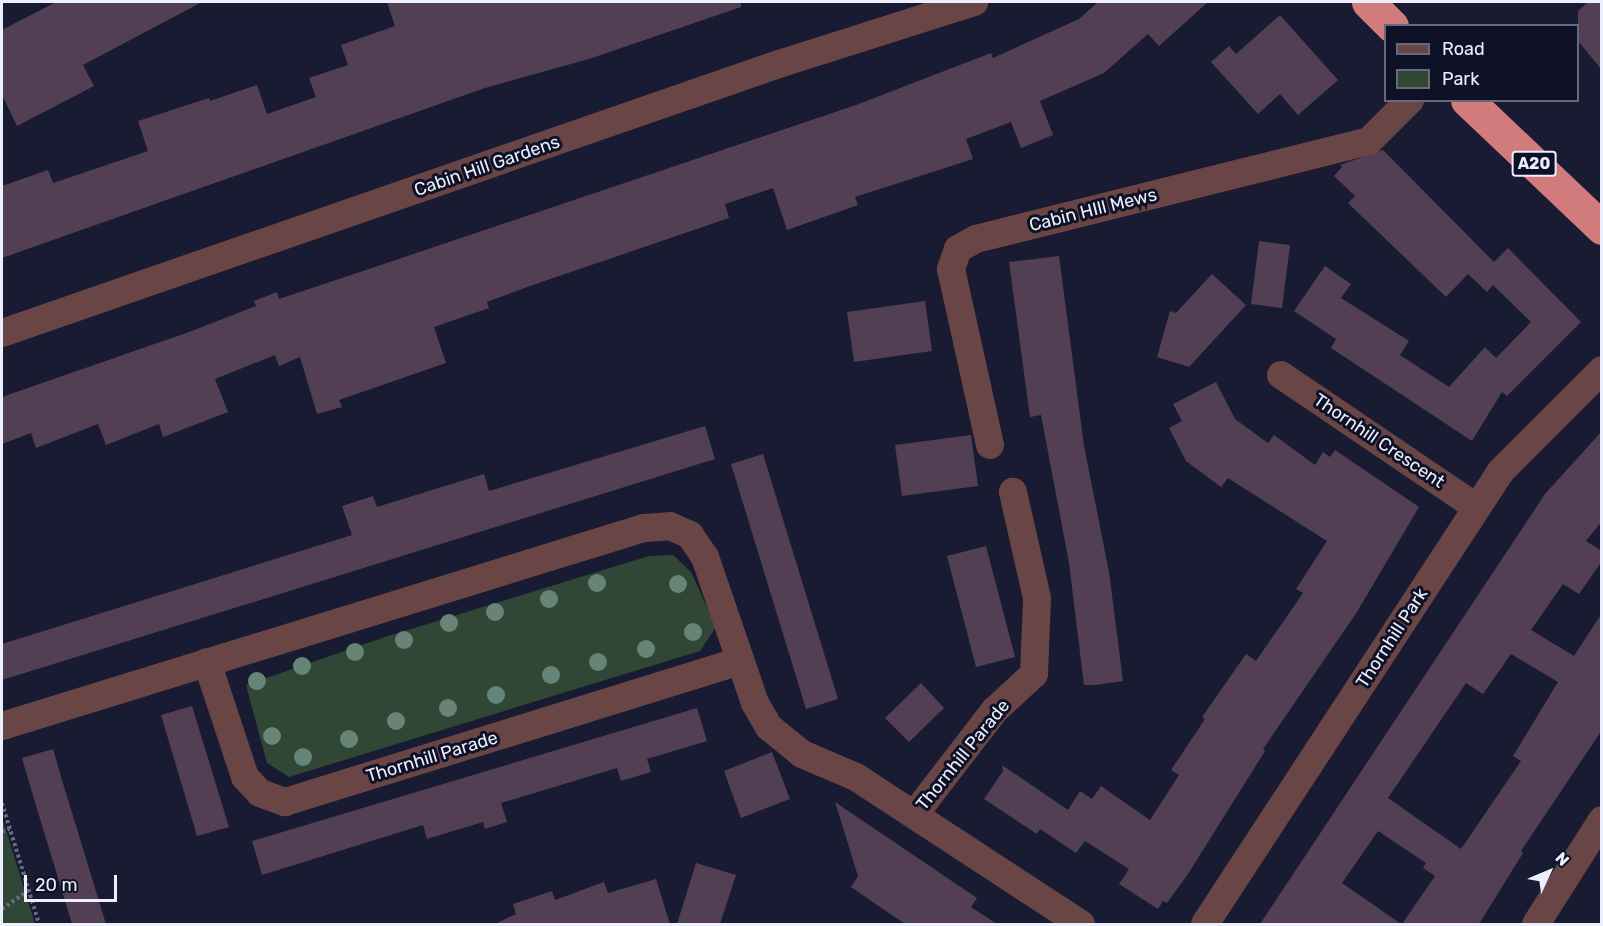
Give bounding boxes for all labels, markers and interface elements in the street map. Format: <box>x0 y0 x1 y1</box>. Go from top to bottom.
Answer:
legend <box>1384 24 1579 102</box>
text: Road <box>1442 38 1485 60</box>
text: Park <box>1442 68 1479 90</box>
street label: Cabin Hill Gardens <box>411 131 563 201</box>
road number: A20 <box>1512 151 1556 177</box>
street label: Cabin HIll Mews <box>1027 184 1159 236</box>
street label: Thornhill Crescent <box>1309 389 1449 493</box>
street label: Thornhill Park <box>1352 584 1432 692</box>
street label: Thornhill Parade <box>912 695 1014 815</box>
street label: Thornhill Parade <box>364 727 500 787</box>
north arrow <box>1519 842 1579 902</box>
text: N <box>1551 848 1573 870</box>
scale bar <box>27 863 120 901</box>
text: 20 m <box>35 874 77 896</box>

